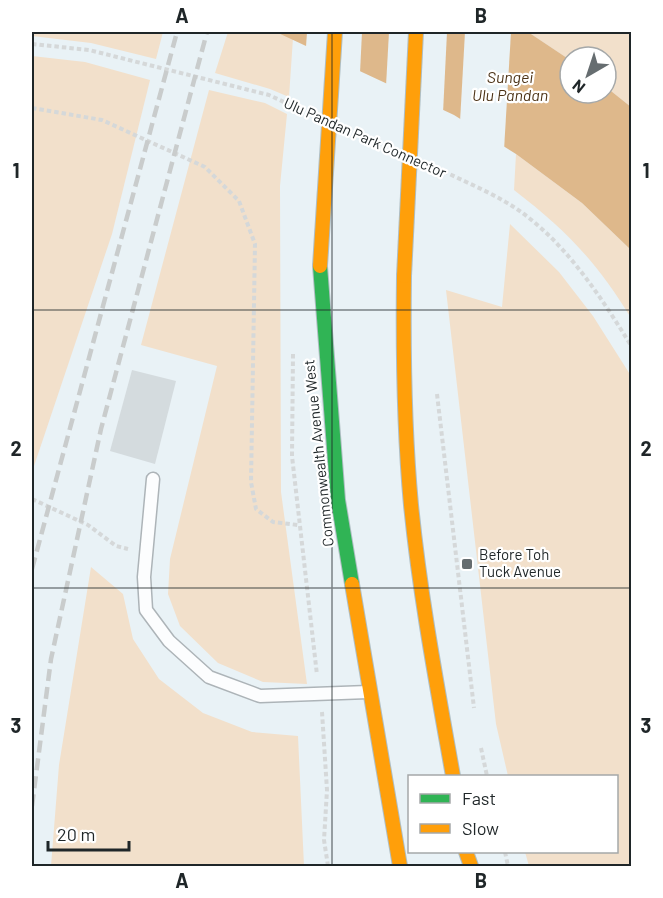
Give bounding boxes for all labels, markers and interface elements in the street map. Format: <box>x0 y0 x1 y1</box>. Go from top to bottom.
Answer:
text: A <box>175 3 189 27</box>
text: B <box>475 3 487 27</box>
north arrow <box>558 45 618 105</box>
water label: Sungei Ulu Pandan <box>472 67 548 104</box>
text: N <box>568 76 588 98</box>
street label: Ulu Pandan Park Connector <box>281 93 450 181</box>
text: 1 <box>12 158 20 182</box>
text: 1 <box>642 158 650 182</box>
street label: Commonwealth Avenue West <box>299 359 337 547</box>
text: 2 <box>10 436 22 460</box>
text: 2 <box>640 436 652 460</box>
place label: Before Toh Tuck Avenue <box>479 545 561 580</box>
marker: Before Toh Tuck Avenue <box>460 557 474 571</box>
text: 3 <box>11 713 21 737</box>
text: 3 <box>641 713 651 737</box>
legend <box>408 775 618 853</box>
text: Fast <box>462 787 496 809</box>
scale bar <box>48 814 129 852</box>
text: Slow <box>462 817 499 839</box>
text: 20 m <box>57 823 95 845</box>
text: A <box>175 868 189 892</box>
text: B <box>475 868 487 892</box>

